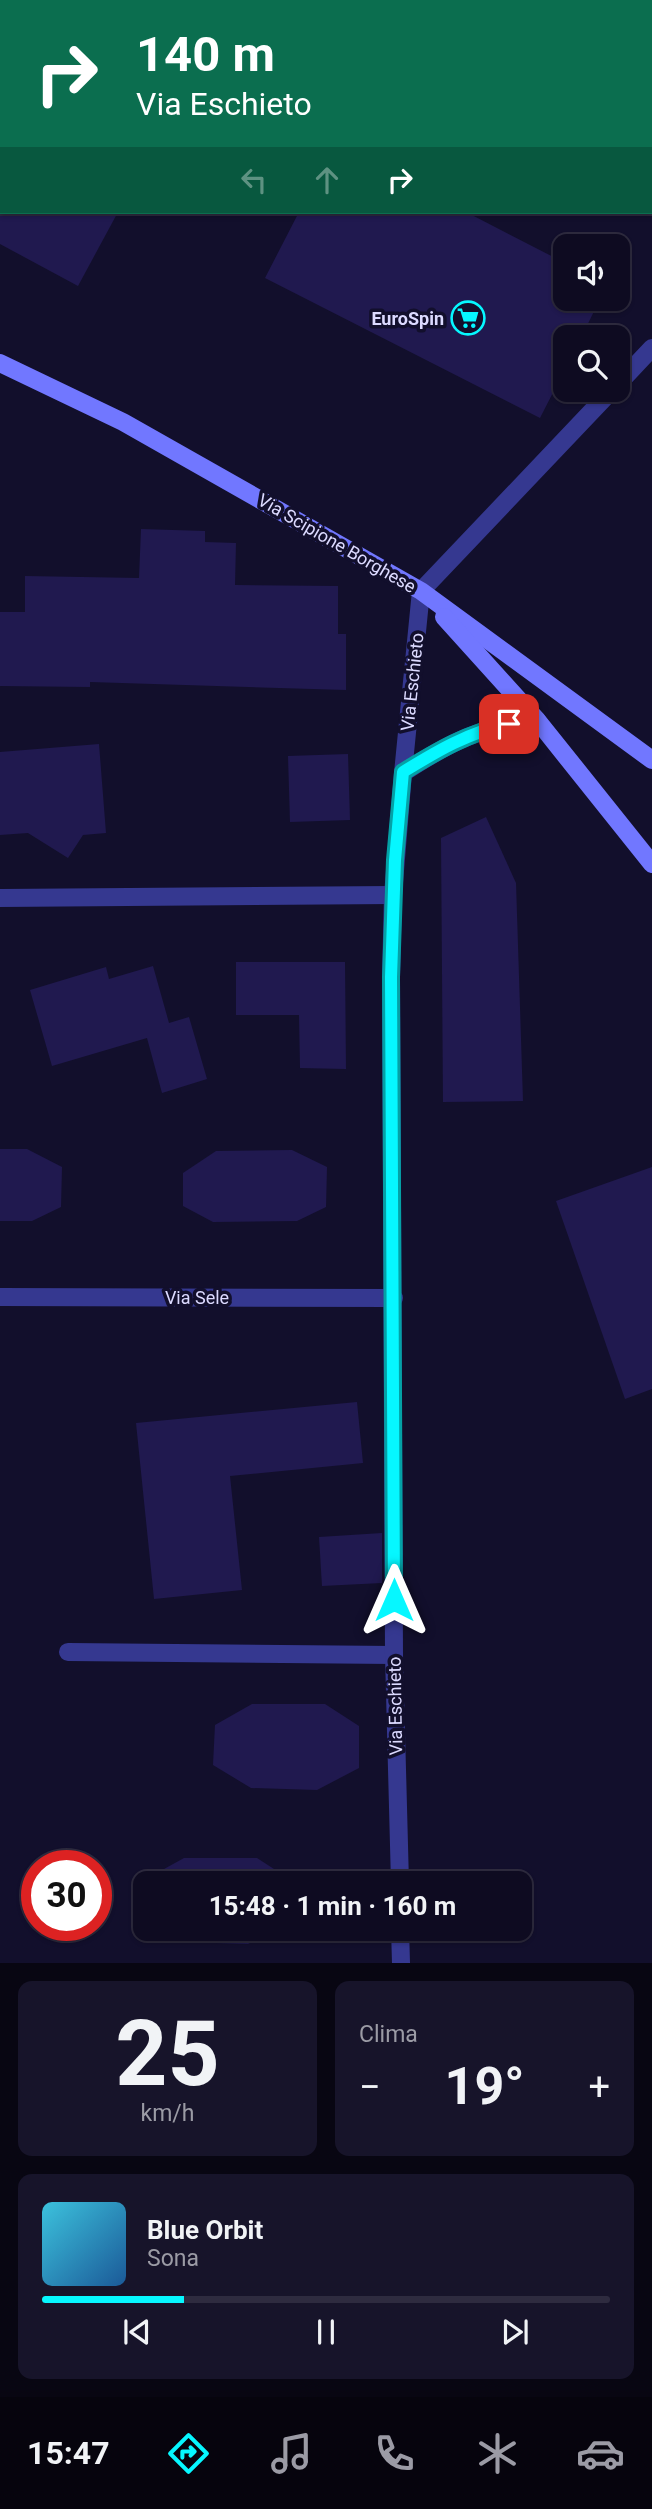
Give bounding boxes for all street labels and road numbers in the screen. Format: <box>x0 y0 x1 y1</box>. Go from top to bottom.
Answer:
street label: Via Scipione Borghese <box>254 489 420 597</box>
street label: Via Eschieto <box>396 632 428 732</box>
street label: Via Sele <box>165 1287 229 1308</box>
street label: Via Eschieto <box>384 1656 406 1756</box>

